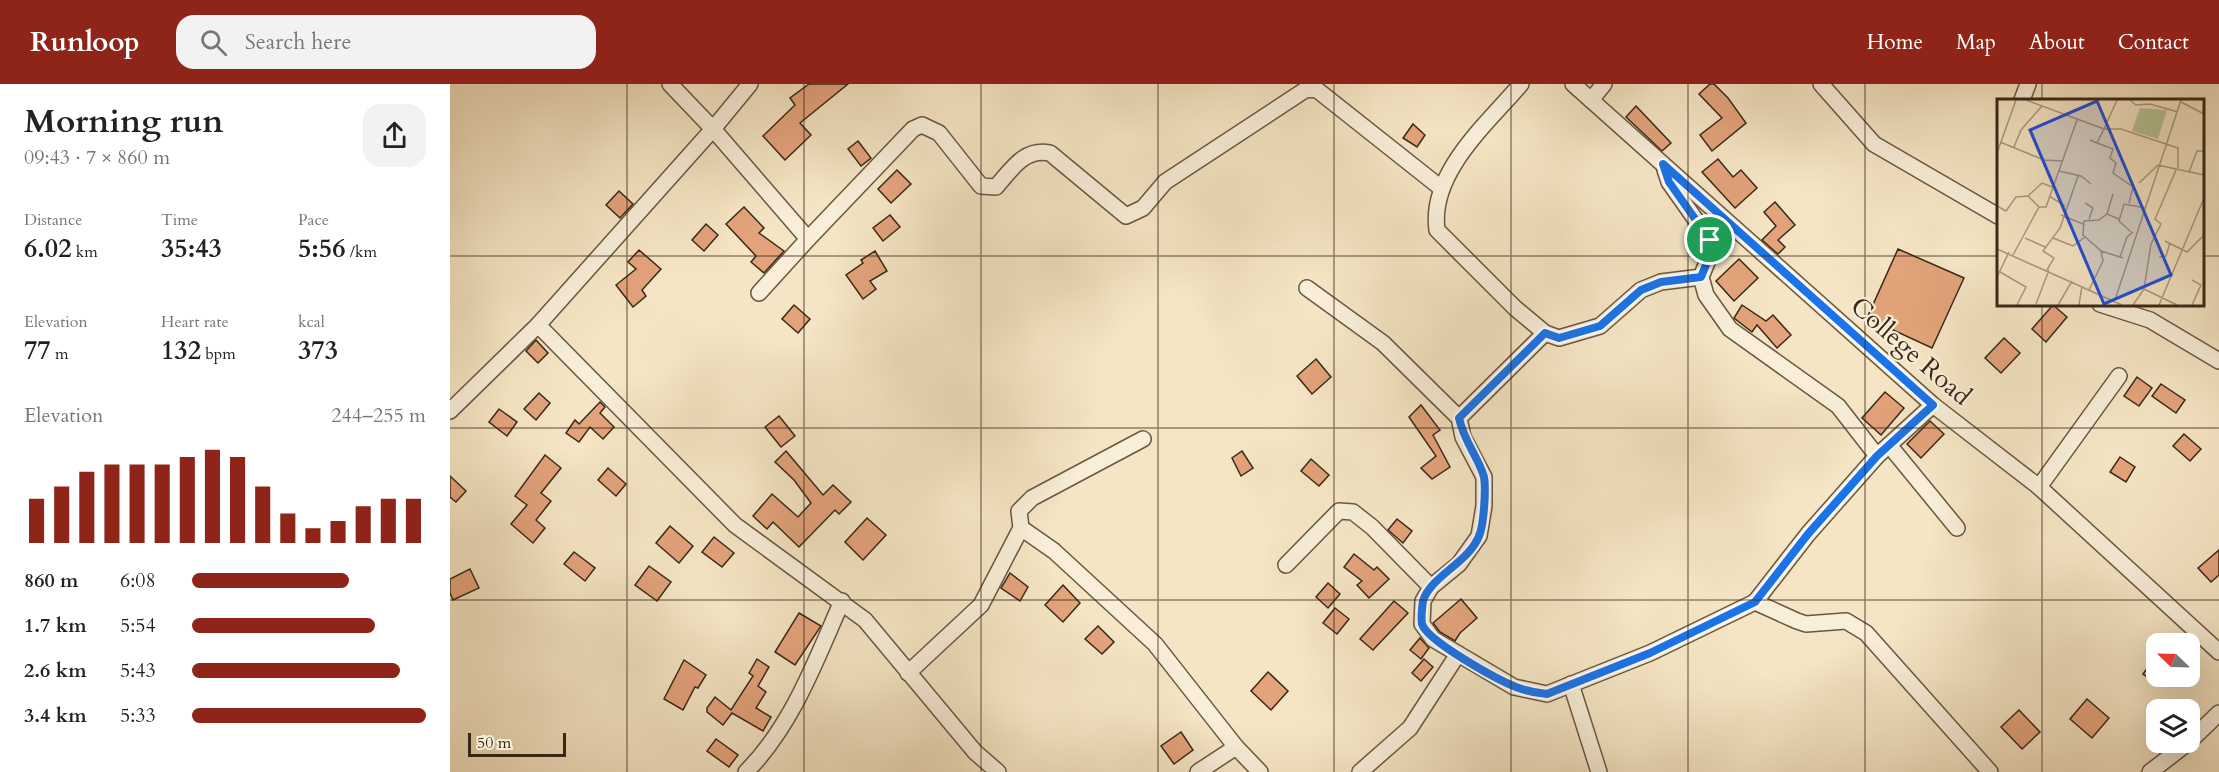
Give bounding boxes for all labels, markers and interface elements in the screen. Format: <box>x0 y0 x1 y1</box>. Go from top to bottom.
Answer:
search box <box>176 15 596 69</box>
text: Runloop <box>30 23 140 61</box>
icon: search <box>197 26 230 59</box>
text: Search here <box>245 27 351 57</box>
text: Home <box>1867 28 1923 57</box>
text: Map <box>1956 28 1996 57</box>
text: About <box>2029 28 2085 57</box>
text: Contact <box>2118 28 2189 57</box>
text: Morning run <box>24 99 224 144</box>
inset map <box>1997 99 2204 306</box>
button: share <box>363 104 426 167</box>
text: 09:43 · 7 × 860 m <box>24 144 170 171</box>
text: Distance <box>24 209 82 231</box>
text: Time <box>161 209 198 231</box>
text: Pace <box>298 209 329 231</box>
pin <box>1684 214 1735 265</box>
icon: arrive <box>1693 223 1726 256</box>
text: 6.02 <box>24 231 72 266</box>
text: 35:43 <box>161 231 222 266</box>
text: 5:56 <box>298 231 346 266</box>
text: km <box>72 241 98 263</box>
text: /km <box>346 241 377 263</box>
street label: College Road <box>1843 289 1979 413</box>
text: Elevation <box>24 311 88 333</box>
text: Heart rate <box>161 311 229 333</box>
text: kcal <box>298 311 325 333</box>
text: 77 <box>24 333 51 368</box>
text: 132 <box>161 333 201 368</box>
text: 373 <box>298 333 338 368</box>
text: m <box>51 343 68 365</box>
text: bpm <box>201 343 236 365</box>
text: Elevation <box>24 402 103 429</box>
text: 244–255 m <box>331 402 426 429</box>
text: 860 m <box>24 567 79 594</box>
text: 6:08 <box>120 567 156 594</box>
text: 1.7 km <box>24 612 87 639</box>
text: 5:54 <box>120 612 156 639</box>
north arrow <box>2146 633 2200 687</box>
map controls <box>2146 633 2200 753</box>
text: 2.6 km <box>24 657 87 684</box>
text: 5:43 <box>120 657 156 684</box>
button: layers <box>2146 699 2200 753</box>
text: 3.4 km <box>24 702 87 729</box>
text: 5:33 <box>120 702 156 729</box>
scale bar <box>468 730 566 758</box>
text: 50 m <box>477 732 511 754</box>

